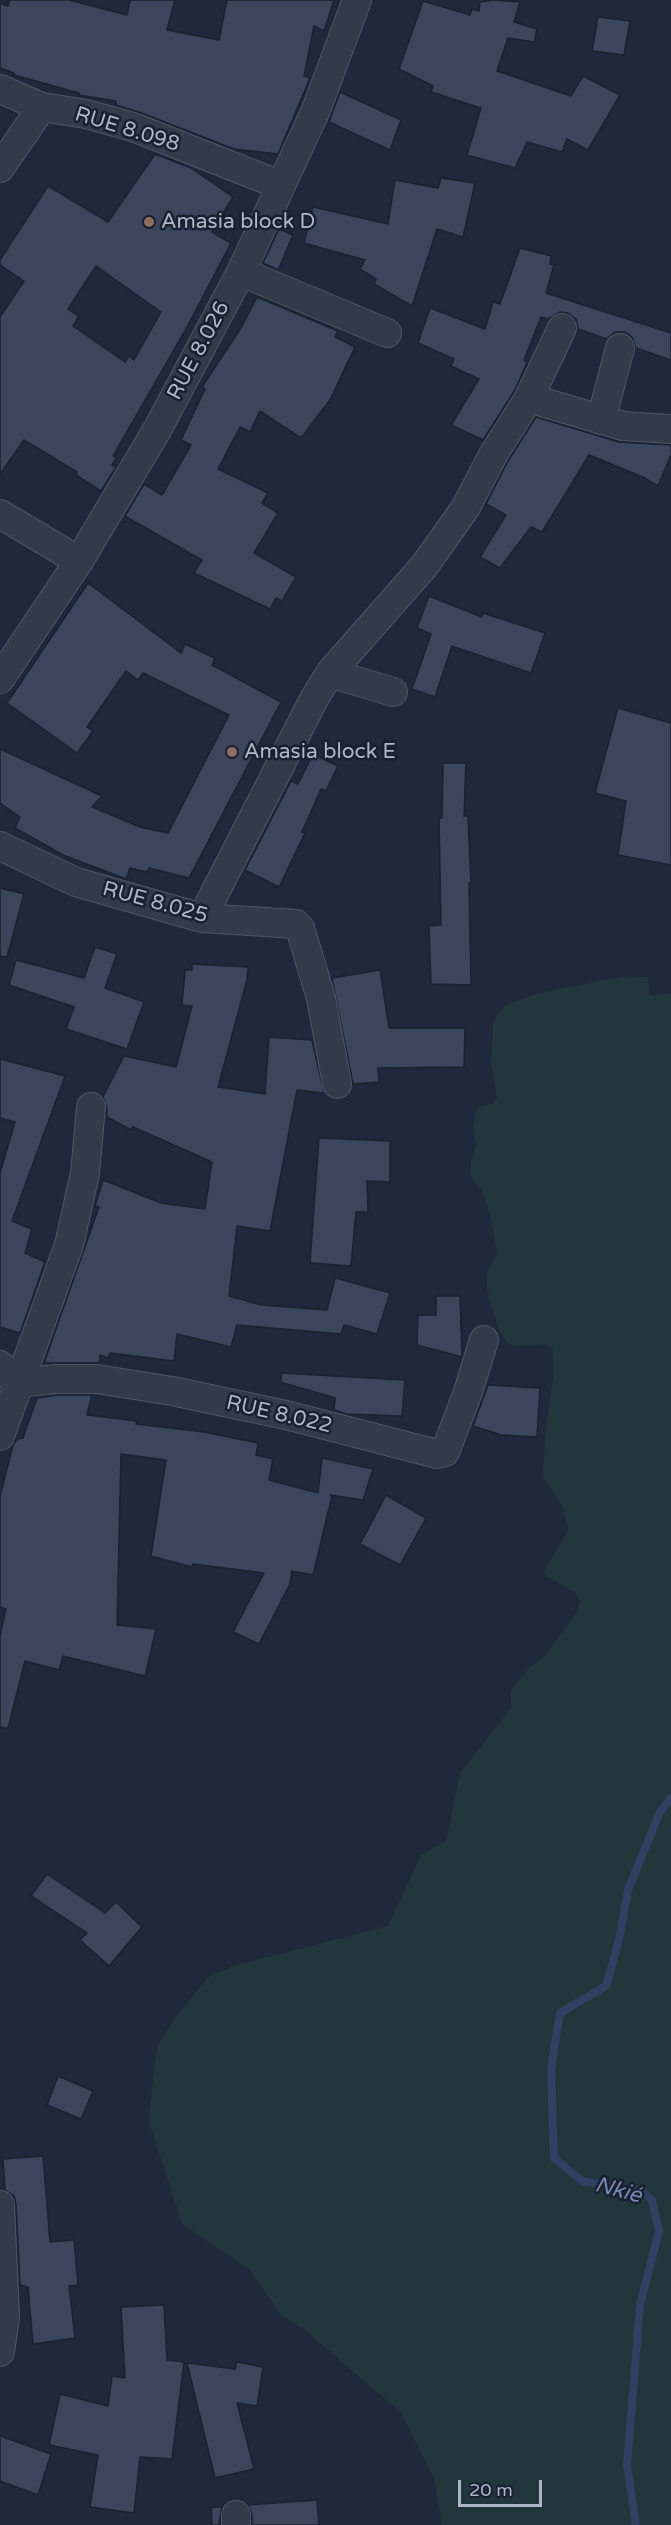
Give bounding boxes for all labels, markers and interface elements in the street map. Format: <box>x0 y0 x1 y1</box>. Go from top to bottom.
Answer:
street label: RUE 8.098 <box>72 102 182 158</box>
place label: Amasia block D <box>161 209 315 235</box>
marker: Amasia block D <box>142 215 156 229</box>
street label: RUE 8.026 <box>163 297 235 405</box>
place label: Amasia block E <box>244 739 396 765</box>
marker: Amasia block E <box>225 745 239 759</box>
street label: RUE 8.025 <box>100 877 210 929</box>
street label: RUE 8.022 <box>224 1391 334 1439</box>
water label: Nkié <box>592 2172 644 2210</box>
scale bar <box>461 2468 545 2506</box>
text: 20 m <box>469 2479 513 2501</box>

